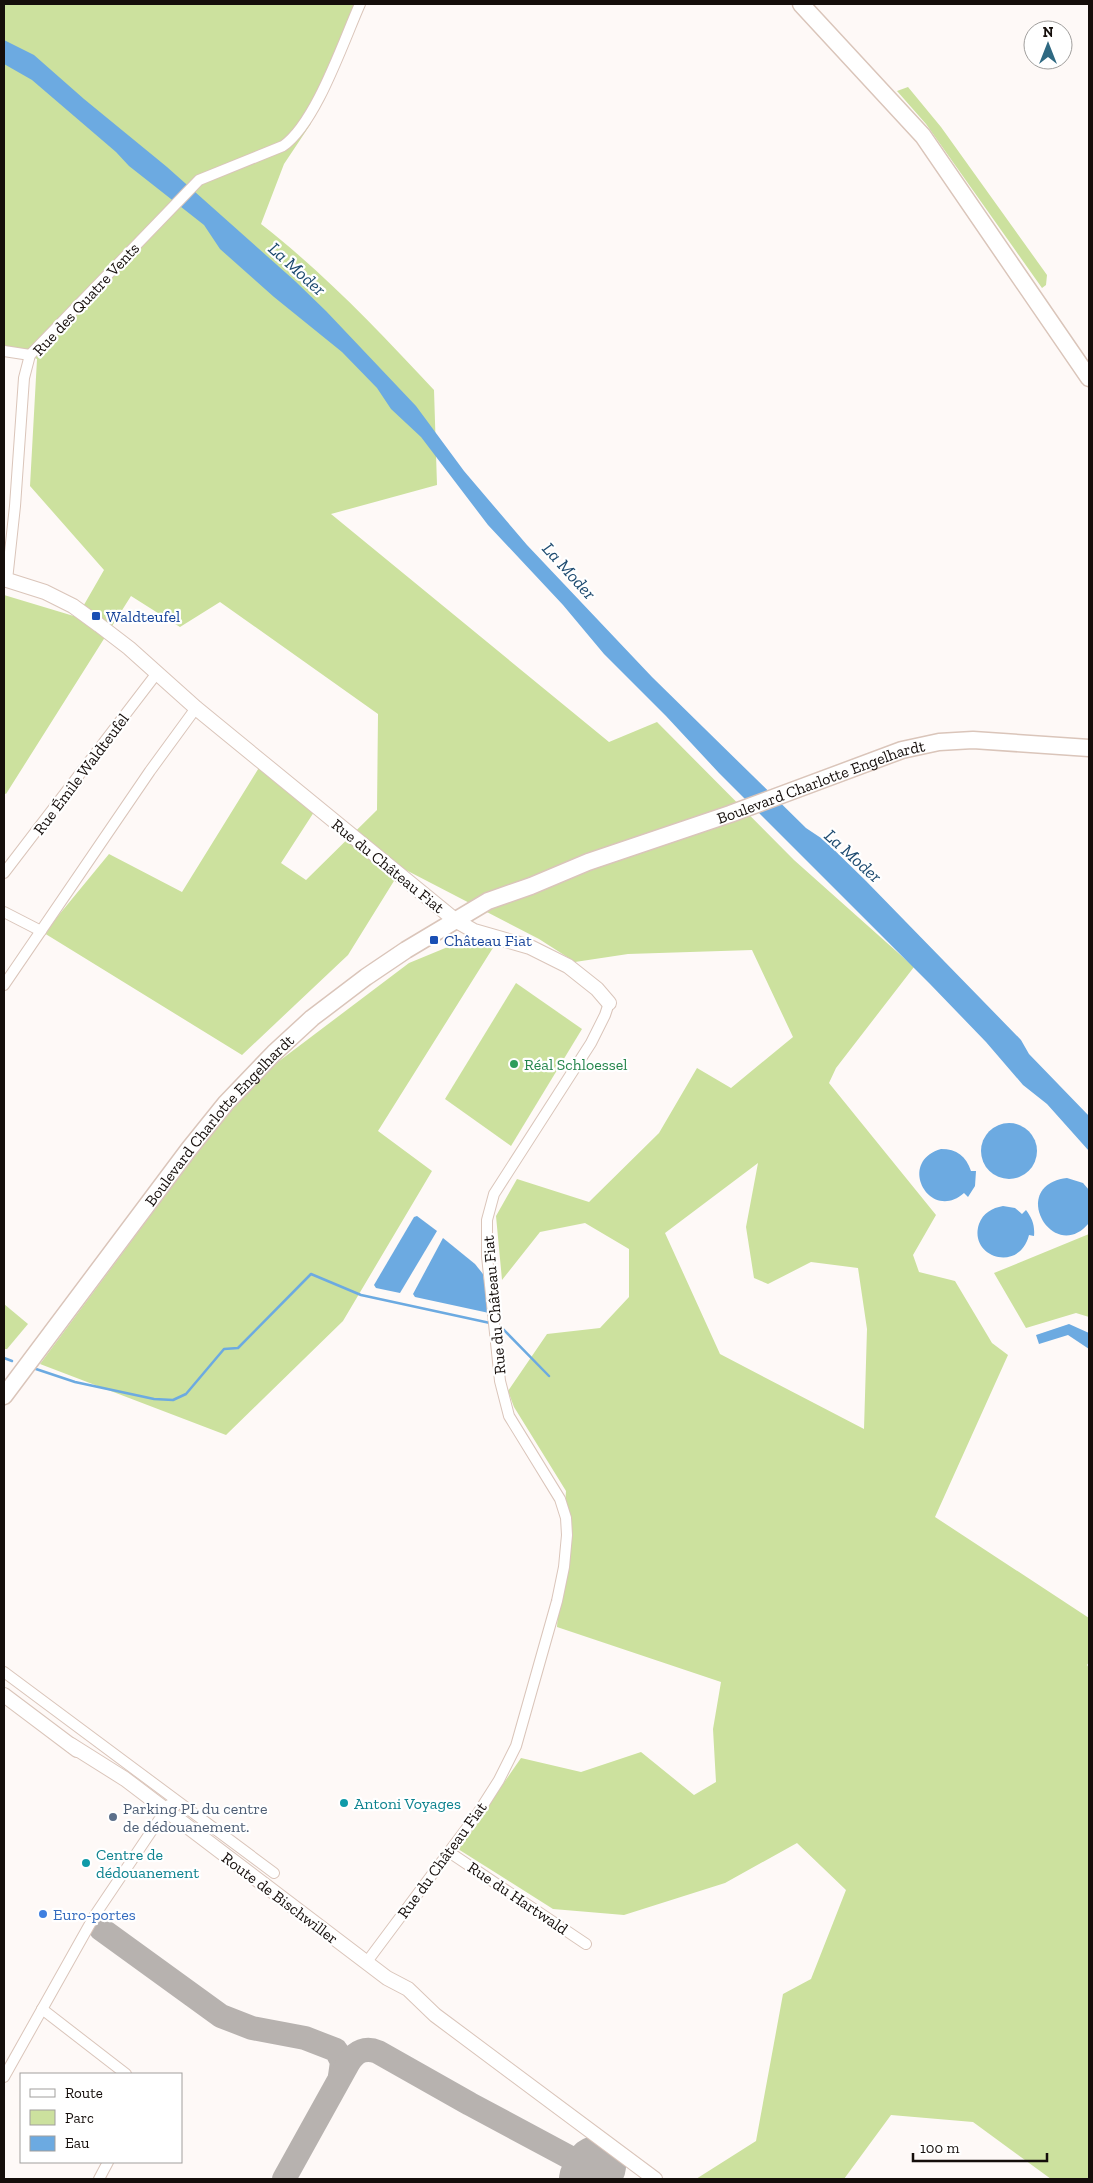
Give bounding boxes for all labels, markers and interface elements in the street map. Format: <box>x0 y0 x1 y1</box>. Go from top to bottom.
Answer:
north arrow <box>1023 20 1073 70</box>
text: N <box>1043 24 1054 41</box>
water label: La Moder <box>264 238 331 301</box>
street label: Rue des Quatre Vents <box>29 239 143 359</box>
water label: La Moder <box>538 538 601 605</box>
place label: Waldteufel <box>106 607 180 626</box>
marker: Waldteufel <box>90 610 102 622</box>
street label: Rue Émile Waldteufel <box>29 710 133 838</box>
street label: Boulevard Charlotte Engelhardt <box>714 736 927 827</box>
street label: Rue du Château Fiat <box>328 815 448 917</box>
water label: La Moder <box>820 825 887 888</box>
place label: Château Fiat <box>444 931 532 950</box>
marker: Château Fiat <box>428 934 440 946</box>
street label: Boulevard Charlotte Engelhardt <box>140 1030 297 1210</box>
place label: Réal Schloessel <box>524 1055 627 1074</box>
marker: Réal Schloessel <box>508 1058 520 1070</box>
street label: Rue du Château Fiat <box>478 1235 510 1375</box>
place label: Antoni Voyages <box>354 1794 461 1813</box>
marker: Antoni Voyages <box>338 1797 350 1809</box>
street label: Rue du Château Fiat <box>393 1798 491 1922</box>
place label: Parking PL du centre de dédouanement. <box>123 1799 268 1836</box>
marker: Parking PL du centre de dédouanement. <box>107 1811 119 1823</box>
place label: Centre de dédouanement <box>96 1845 199 1882</box>
street label: Route de Bischwiller <box>218 1848 342 1948</box>
marker: Centre de dédouanement <box>80 1857 92 1869</box>
street label: Rue du Hartwald <box>464 1857 572 1939</box>
place label: Euro-portes <box>53 1905 136 1924</box>
marker: Euro-portes <box>37 1908 49 1920</box>
legend <box>20 2073 182 2163</box>
text: Route <box>65 2084 103 2102</box>
text: Parc <box>65 2109 94 2127</box>
scale bar <box>913 2130 1047 2162</box>
text: Eau <box>65 2134 90 2152</box>
text: 100 m <box>920 2139 959 2157</box>

